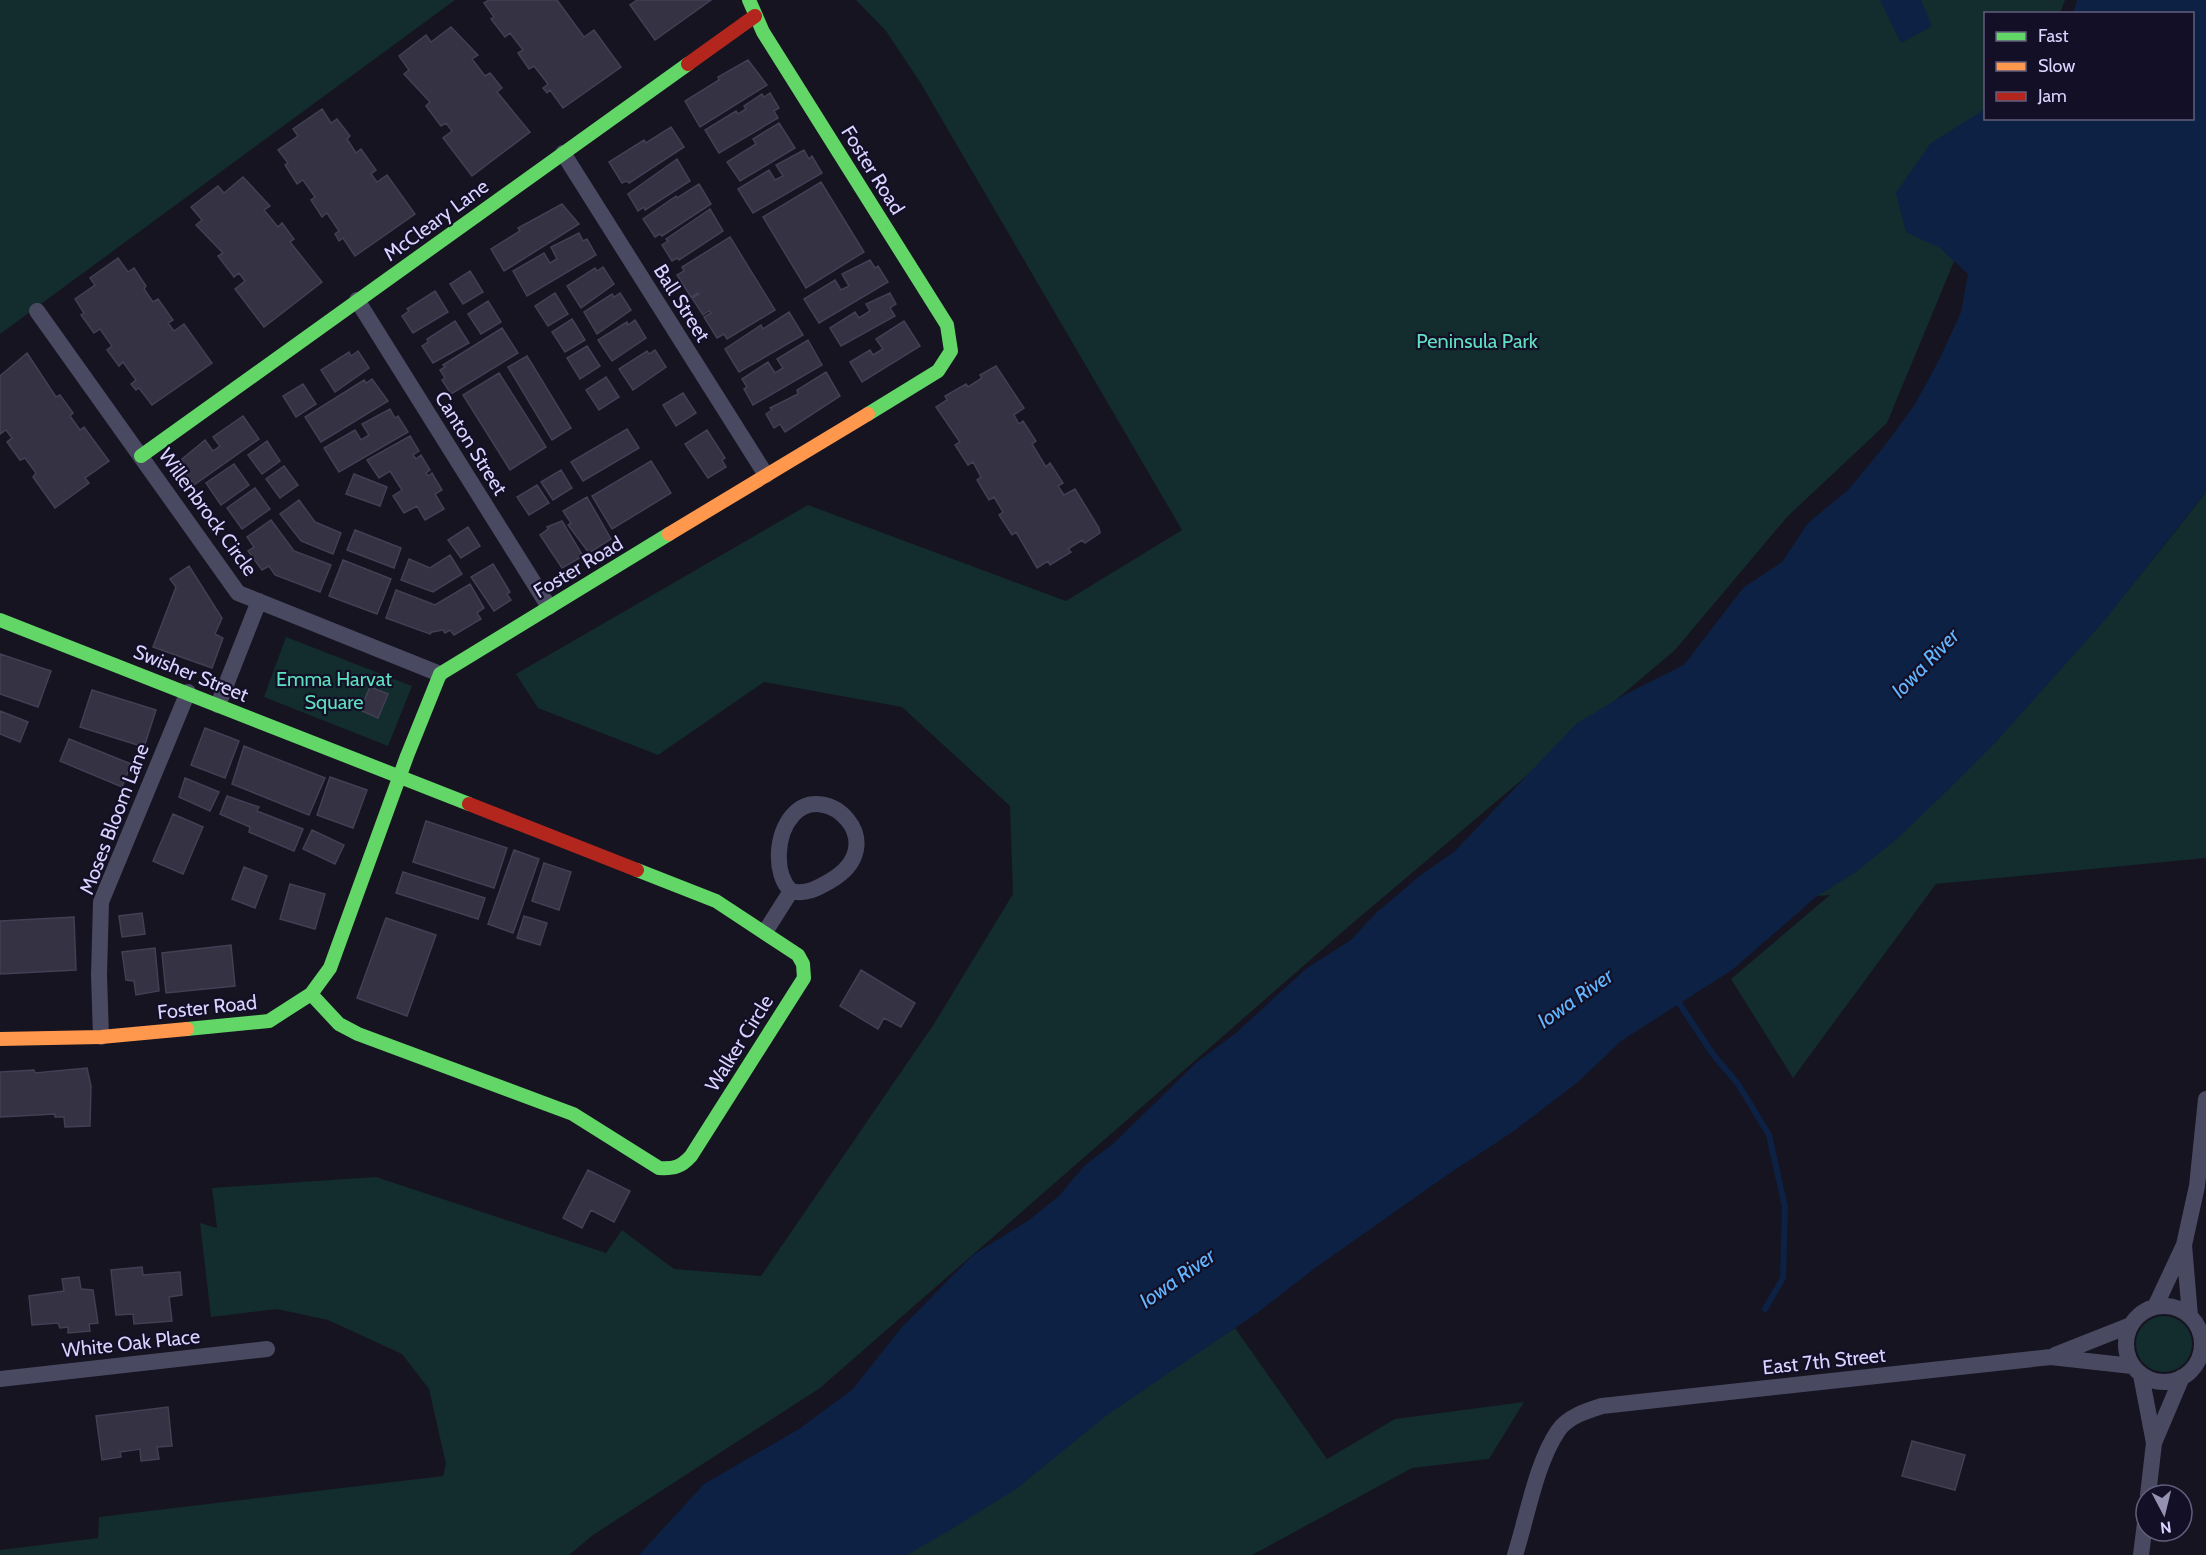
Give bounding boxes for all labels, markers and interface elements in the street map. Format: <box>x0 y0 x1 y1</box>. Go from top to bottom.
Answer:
legend <box>1984 12 2194 120</box>
text: Fast <box>2038 25 2069 47</box>
text: Slow <box>2038 55 2075 77</box>
text: Jam <box>2037 85 2067 107</box>
street label: Foster Road <box>836 121 910 219</box>
street label: McCleary Lane <box>379 174 493 266</box>
street label: Ball Street <box>649 260 715 346</box>
park label: Peninsula Park <box>1416 329 1538 353</box>
street label: Canton Street <box>430 387 512 499</box>
street label: Willenbrock Circle <box>154 444 262 580</box>
street label: Foster Road <box>529 531 627 603</box>
water label: Iowa River <box>1886 622 1965 703</box>
street label: Swisher Street <box>130 639 252 707</box>
park label: Emma Harvat Square <box>276 667 392 714</box>
street label: Moses Bloom Lane <box>74 740 154 898</box>
water label: Iowa River <box>1532 962 1619 1033</box>
street label: Foster Road <box>156 990 258 1024</box>
street label: Walker Circle <box>700 990 778 1096</box>
water label: Iowa River <box>1134 1242 1221 1313</box>
street label: White Oak Place <box>61 1324 201 1362</box>
street label: East 7th Street <box>1761 1343 1887 1379</box>
north arrow <box>2134 1483 2194 1543</box>
text: N <box>2159 1517 2173 1538</box>

